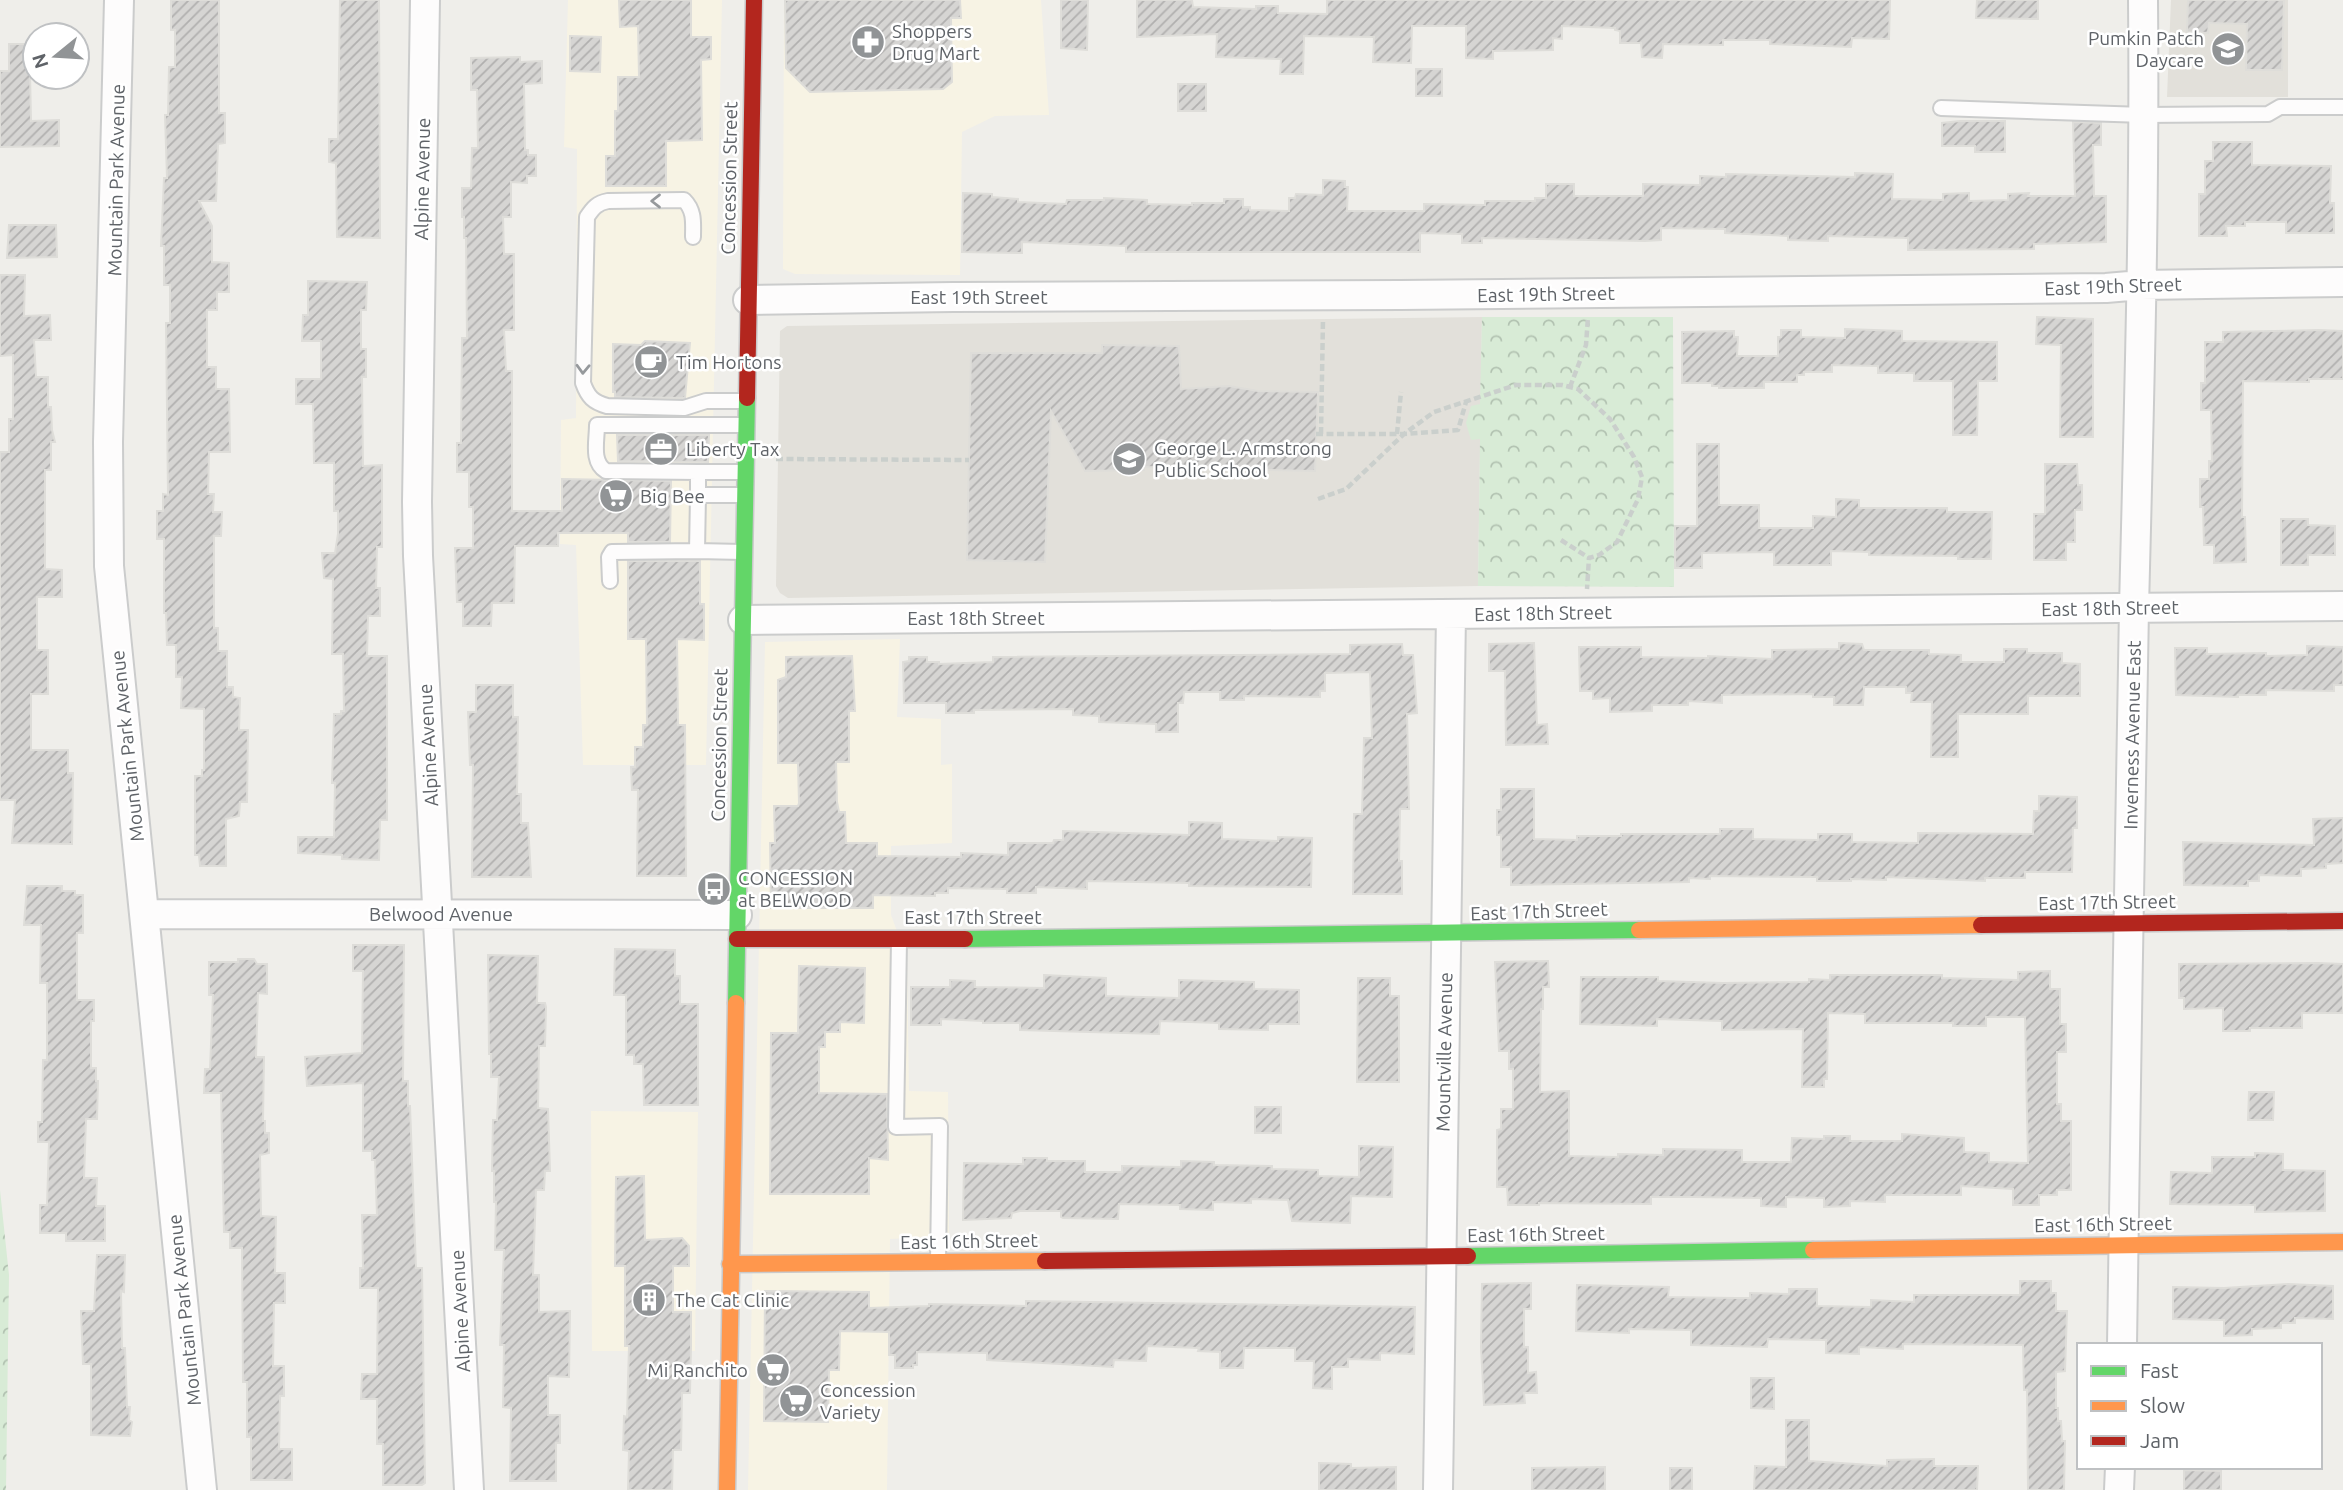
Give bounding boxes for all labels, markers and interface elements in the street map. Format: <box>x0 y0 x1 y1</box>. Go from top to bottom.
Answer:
place label: Shoppers Drug Mart <box>892 20 980 64</box>
north arrow <box>21 21 91 91</box>
pharmacy icon: Shoppers Drug Mart <box>849 23 887 61</box>
place label: Pumkin Patch Daycare <box>2088 27 2204 71</box>
school or university icon: Pumkin Patch Daycare <box>2209 30 2247 68</box>
text: N <box>27 51 52 71</box>
street label: Mountain Park Avenue <box>103 84 129 276</box>
street label: Concession Street <box>717 101 741 255</box>
street label: Alpine Avenue <box>410 117 434 241</box>
one-way arrow <box>650 193 661 208</box>
street label: East 19th Street <box>2044 273 2183 299</box>
street label: East 19th Street <box>1477 282 1616 306</box>
street label: East 19th Street <box>910 286 1048 308</box>
cafe icon: Tim Hortons <box>632 343 670 381</box>
place label: Tim Hortons <box>676 351 782 373</box>
one-way arrow <box>575 364 591 374</box>
office icon: Liberty Tax <box>642 430 680 468</box>
place label: George L. Armstrong Public School <box>1154 437 1332 481</box>
place label: Liberty Tax <box>686 438 780 460</box>
school or university icon: George L. Armstrong Public School <box>1110 440 1148 478</box>
supermarket icon: Big Bee <box>597 477 635 515</box>
place label: Big Bee <box>640 485 705 507</box>
street label: East 18th Street <box>2041 596 2180 620</box>
street label: East 18th Street <box>1474 601 1613 625</box>
street label: East 18th Street <box>907 607 1045 629</box>
street label: Inverness Avenue East <box>2119 640 2145 830</box>
street label: Mountain Park Avenue <box>106 649 148 843</box>
street label: Concession Street <box>707 668 731 822</box>
street label: Alpine Avenue <box>414 683 442 807</box>
place label: CONCESSION at BELWOOD <box>738 867 853 911</box>
bus stop icon: CONCESSION at BELWOOD <box>695 870 733 908</box>
street label: East 17th Street <box>2038 890 2177 914</box>
street label: East 17th Street <box>1470 898 1609 924</box>
street label: Belwood Avenue <box>369 903 513 925</box>
street label: East 17th Street <box>904 906 1042 928</box>
street label: Mountville Avenue <box>1432 972 1456 1132</box>
street label: East 16th Street <box>2034 1212 2173 1236</box>
street label: Mountain Park Avenue <box>163 1213 205 1407</box>
street label: East 16th Street <box>1467 1222 1606 1246</box>
street label: East 16th Street <box>900 1229 1039 1253</box>
street label: Alpine Avenue <box>446 1249 474 1373</box>
building icon: The Cat Clinic <box>630 1281 668 1319</box>
place label: The Cat Clinic <box>674 1289 789 1311</box>
legend <box>2077 1343 2322 1469</box>
supermarket icon: Mi Ranchito <box>754 1351 792 1389</box>
text: Fast <box>2140 1358 2178 1382</box>
place label: Mi Ranchito <box>647 1359 748 1381</box>
place label: Concession Variety <box>820 1379 916 1423</box>
supermarket icon: Concession Variety <box>777 1382 815 1420</box>
text: Slow <box>2140 1393 2185 1417</box>
text: Jam <box>2140 1428 2179 1452</box>

